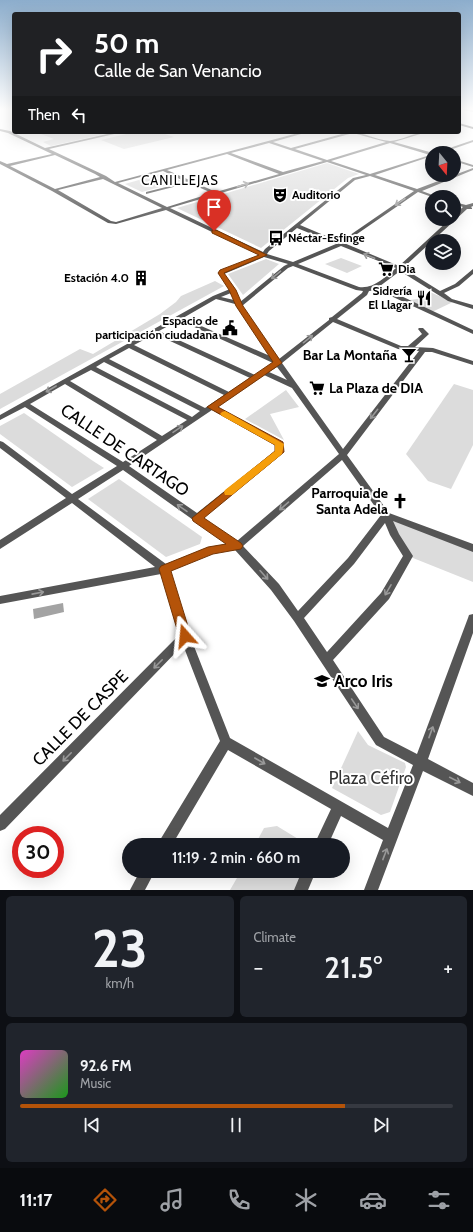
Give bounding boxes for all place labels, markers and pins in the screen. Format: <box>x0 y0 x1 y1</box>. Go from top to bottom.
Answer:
theatre icon: Auditorio <box>271 186 289 204</box>
place label: Auditorio <box>292 187 340 202</box>
pin <box>197 190 231 231</box>
bus stop icon: Néctar-Esfinge <box>267 229 285 247</box>
place label: Néctar-Esfinge <box>288 230 365 245</box>
supermarket icon: Dia <box>377 260 395 278</box>
place label: Dia <box>398 261 415 276</box>
building icon: Estación 4.0 <box>132 269 150 287</box>
place label: Estación 4.0 <box>64 270 129 285</box>
place label: Sidrería El Llagar <box>368 283 412 312</box>
restaurant icon: Sidrería El Llagar <box>415 289 433 307</box>
place label: Espacio de participación ciudadana <box>95 313 218 342</box>
public building icon: Espacio de participación ciudadana <box>221 319 239 337</box>
place label: Bar La Montaña <box>303 346 397 364</box>
bar icon: Bar La Montaña <box>400 346 418 364</box>
supermarket icon: La Plaza de DIA <box>308 379 326 397</box>
place label: La Plaza de DIA <box>329 379 423 397</box>
place label: Parroquia de Santa Adela <box>311 484 388 518</box>
church icon: Parroquia de Santa Adela <box>391 492 409 510</box>
place label: Arco Iris <box>334 671 393 691</box>
school or university icon: Arco Iris <box>313 672 331 690</box>

